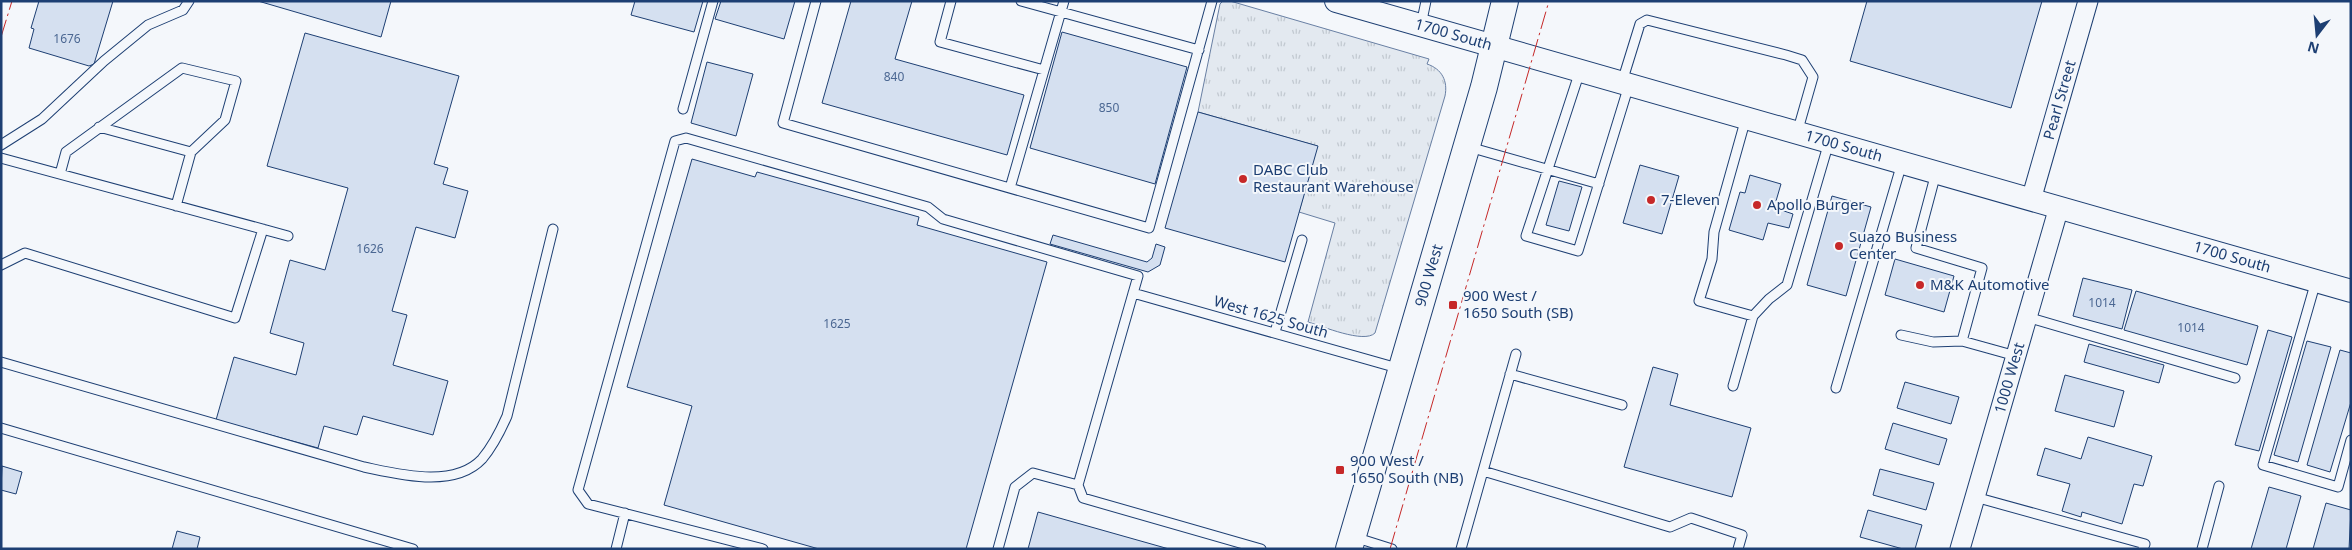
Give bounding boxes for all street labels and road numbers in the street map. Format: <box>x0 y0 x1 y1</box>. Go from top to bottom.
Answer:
street label: 1700 South <box>1413 13 1495 54</box>
street label: Pearl Street <box>2038 57 2080 142</box>
street label: 1700 South <box>1803 125 1885 166</box>
street label: 1700 South <box>2191 236 2273 277</box>
street label: 900 West <box>1409 241 1447 309</box>
street label: West 1625 South <box>1212 290 1331 342</box>
street label: 1000 West <box>1989 339 2028 416</box>

